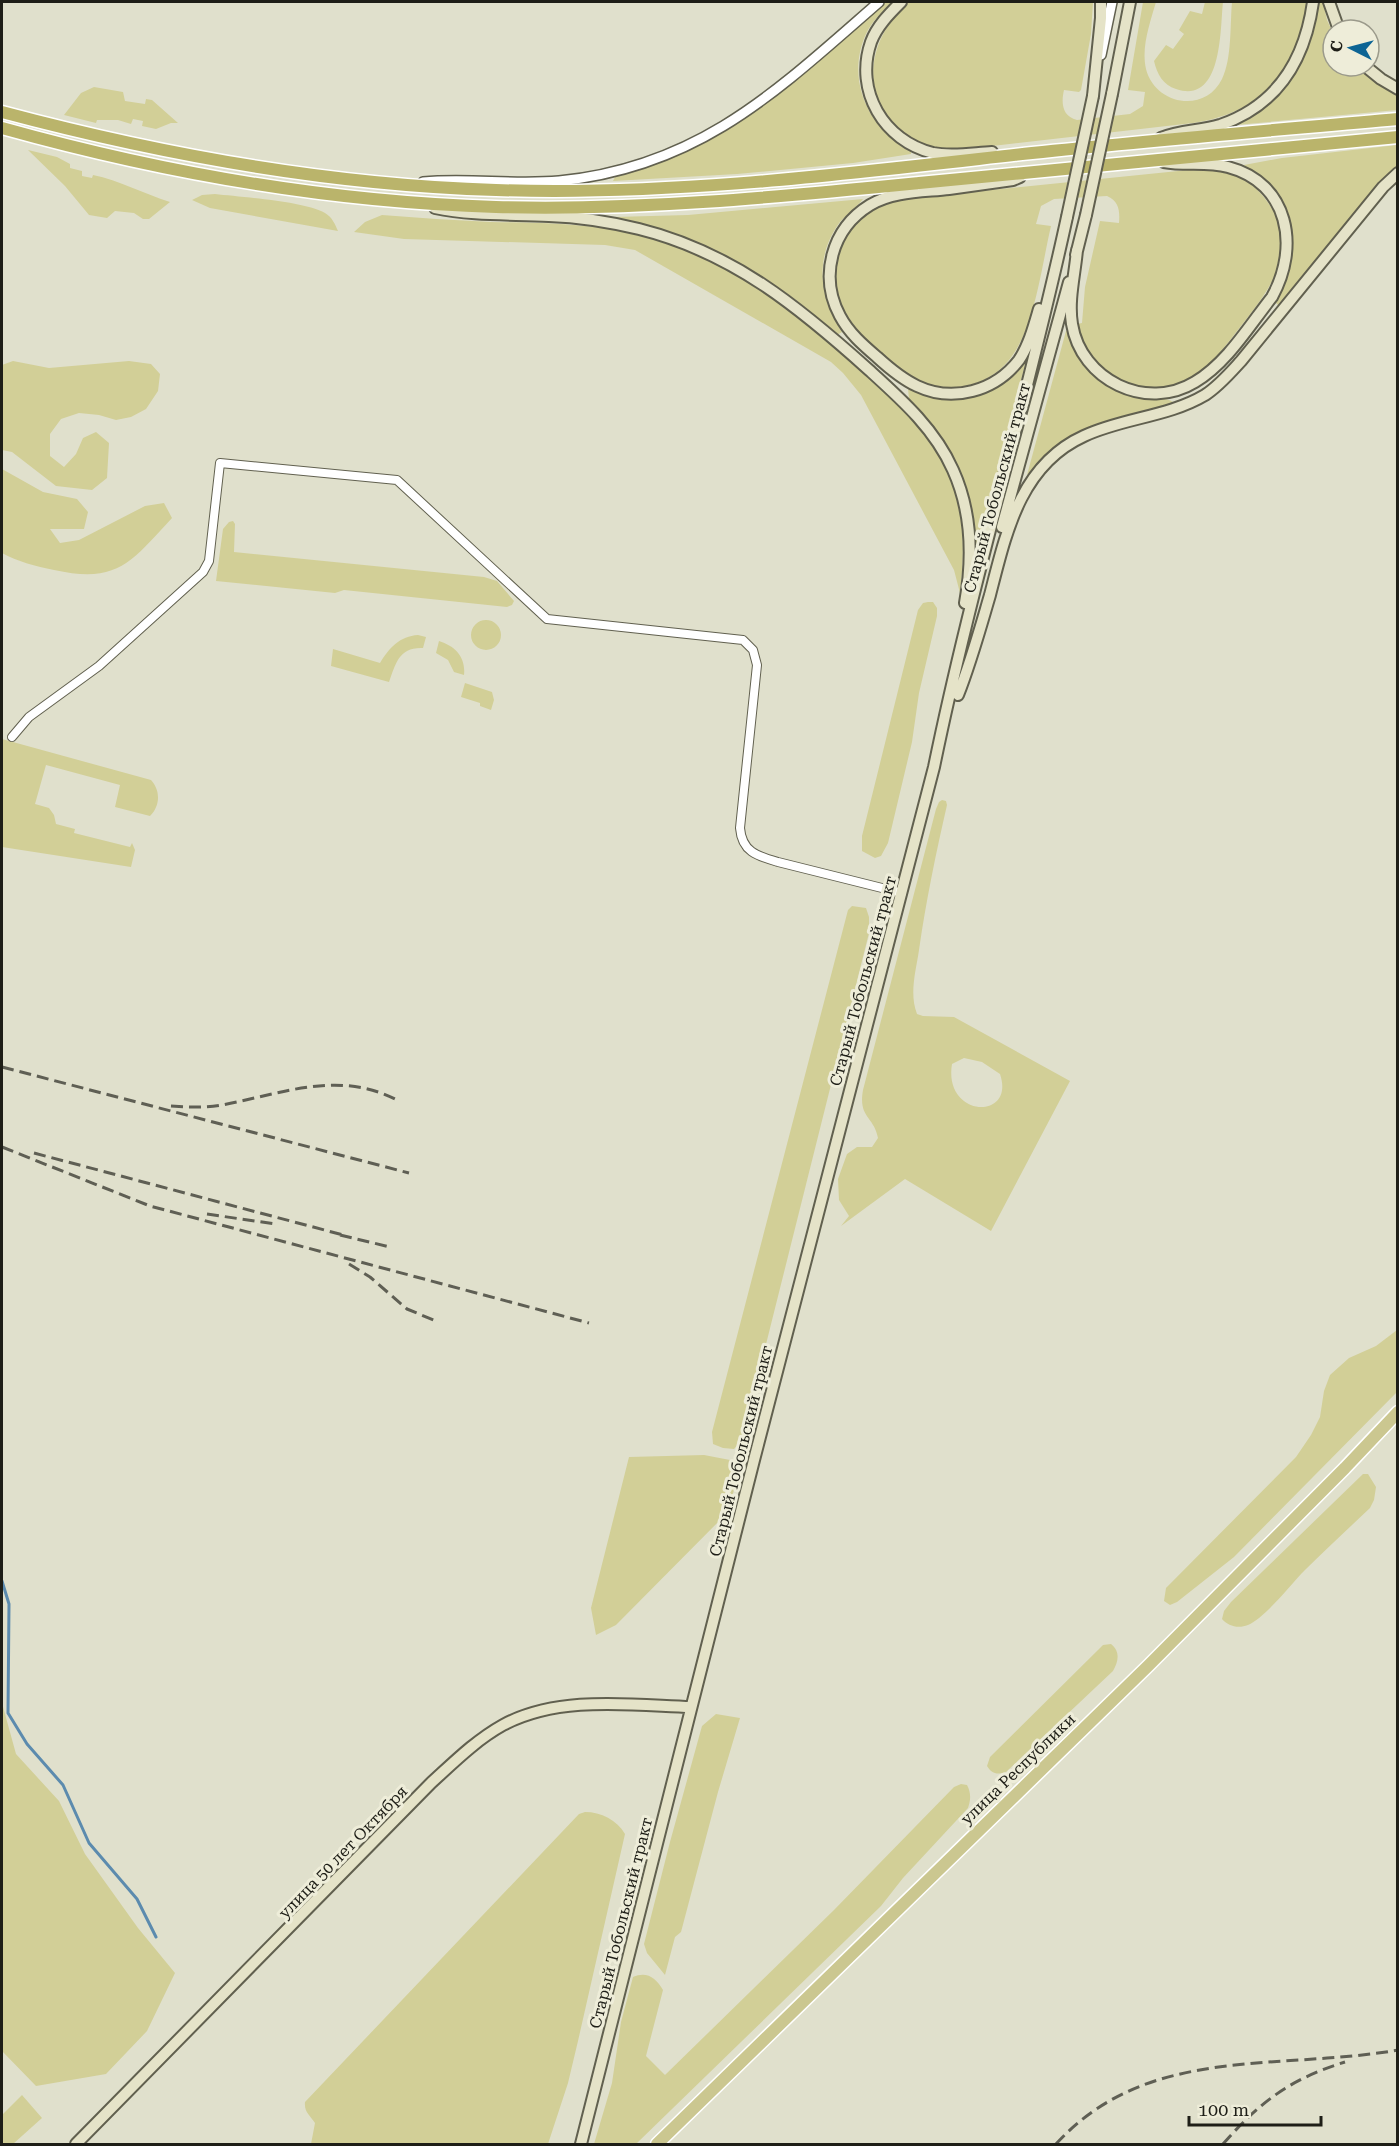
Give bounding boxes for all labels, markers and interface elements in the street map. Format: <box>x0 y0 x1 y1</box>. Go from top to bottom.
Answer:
north arrow <box>1321 18 1381 78</box>
text: С <box>1327 40 1347 53</box>
street label: Старый Тобольский тракт <box>960 381 1034 595</box>
street label: Старый Тобольский тракт <box>826 874 900 1088</box>
street label: Старый Тобольский тракт <box>706 1344 776 1558</box>
street label: улица Республики <box>957 1709 1079 1829</box>
street label: улица 50 лет Октября <box>275 1782 411 1922</box>
street label: Старый Тобольский тракт <box>586 1816 656 2030</box>
scale bar <box>1189 2089 1321 2127</box>
text: 100 m <box>1198 2099 1249 2120</box>

